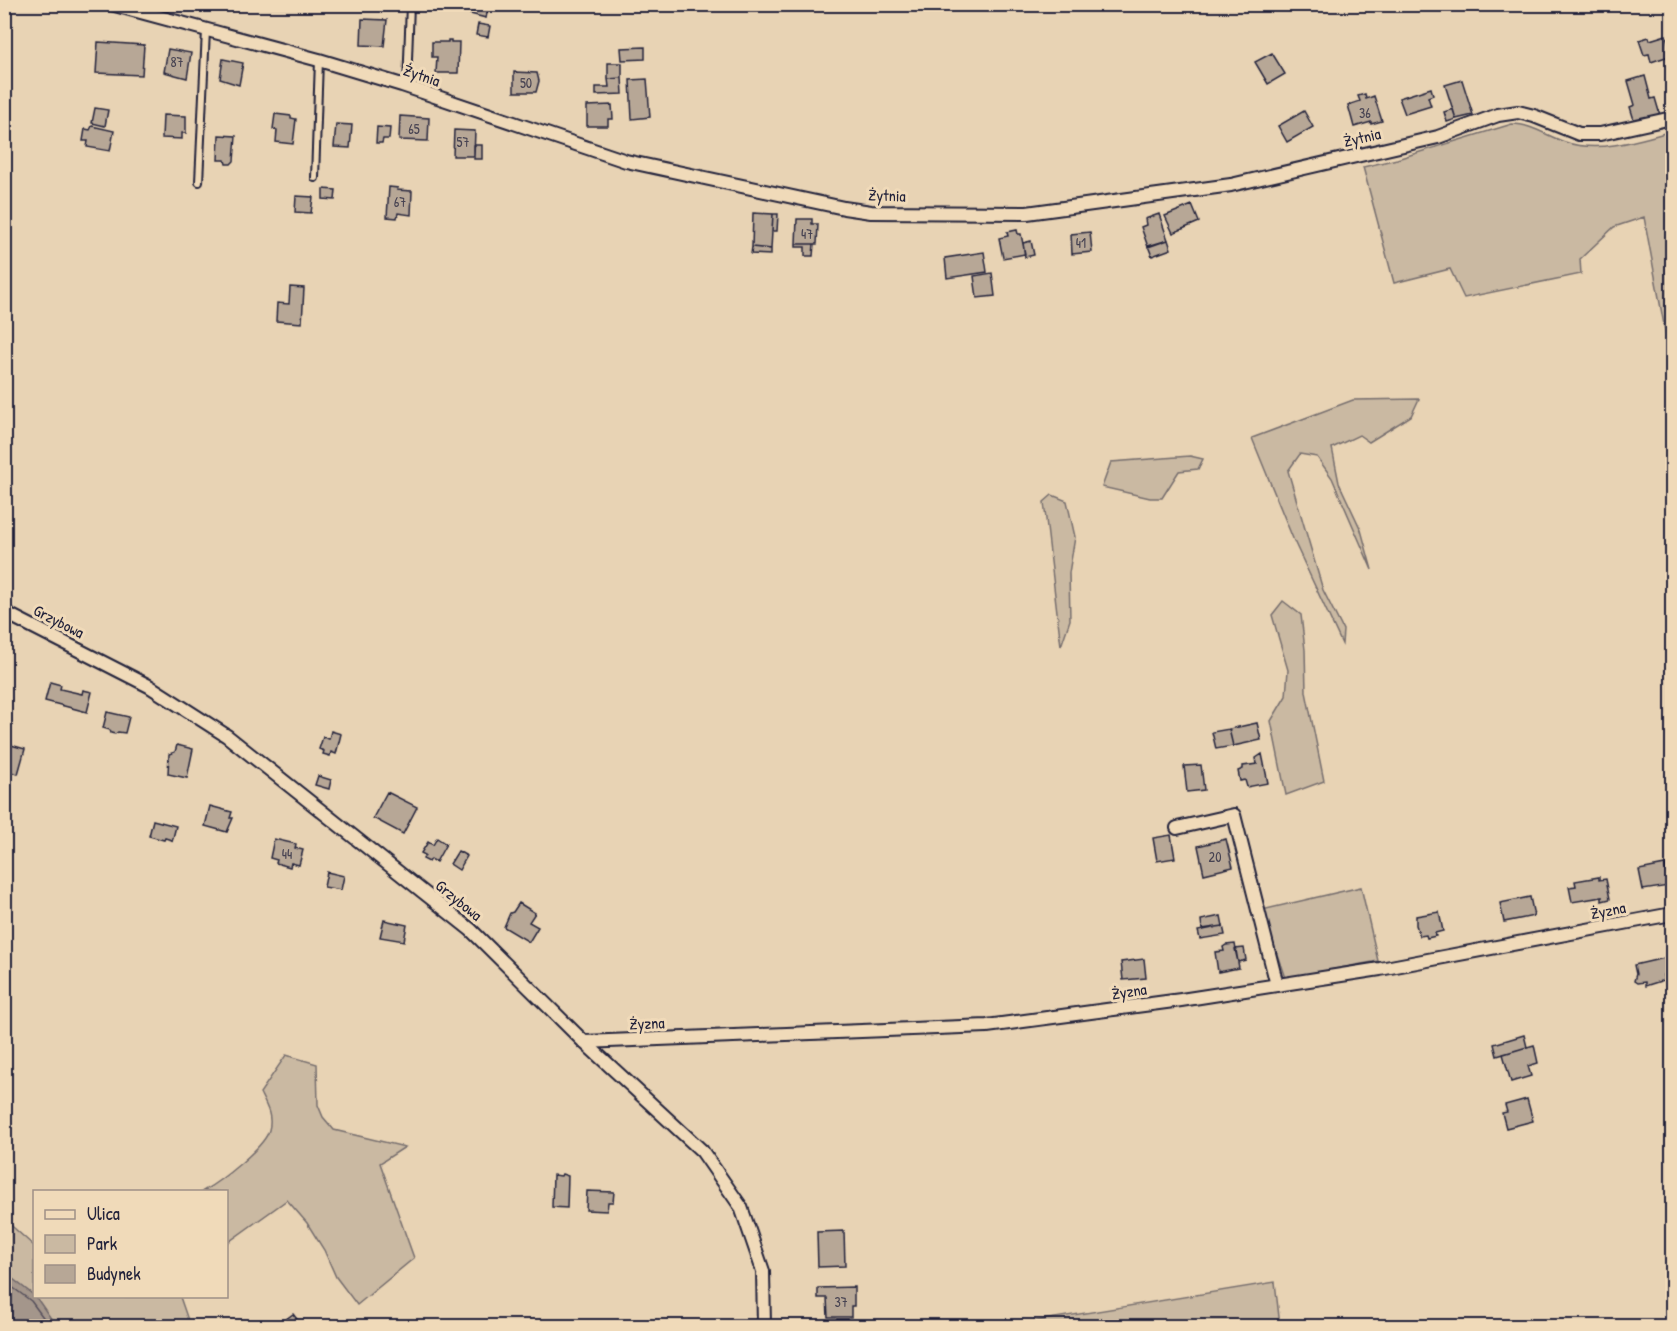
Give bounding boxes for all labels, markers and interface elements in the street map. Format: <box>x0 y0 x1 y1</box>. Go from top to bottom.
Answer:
house number: 87 <box>171 52 184 71</box>
street label: Żytnia <box>401 58 443 92</box>
house number: 50 <box>520 73 532 92</box>
house number: 36 <box>1359 103 1371 122</box>
house number: 65 <box>408 119 420 138</box>
street label: Żytnia <box>1341 122 1383 152</box>
house number: 57 <box>457 132 469 151</box>
street label: Żytnia <box>868 183 906 207</box>
house number: 67 <box>394 192 406 211</box>
house number: 47 <box>801 224 813 243</box>
house number: 41 <box>1076 233 1086 252</box>
street label: Grzybowa <box>30 599 88 643</box>
house number: 44 <box>282 844 292 863</box>
house number: 20 <box>1209 847 1221 866</box>
street label: Grzybowa <box>431 874 487 926</box>
street label: Żyzna <box>1589 896 1627 924</box>
street label: Żyzna <box>1110 978 1148 1004</box>
street label: Żyzna <box>629 1011 665 1035</box>
legend <box>33 1190 228 1298</box>
text: Ulica <box>87 1201 120 1226</box>
text: Park <box>87 1231 118 1256</box>
text: Budynek <box>87 1261 141 1286</box>
house number: 37 <box>834 1292 848 1311</box>

